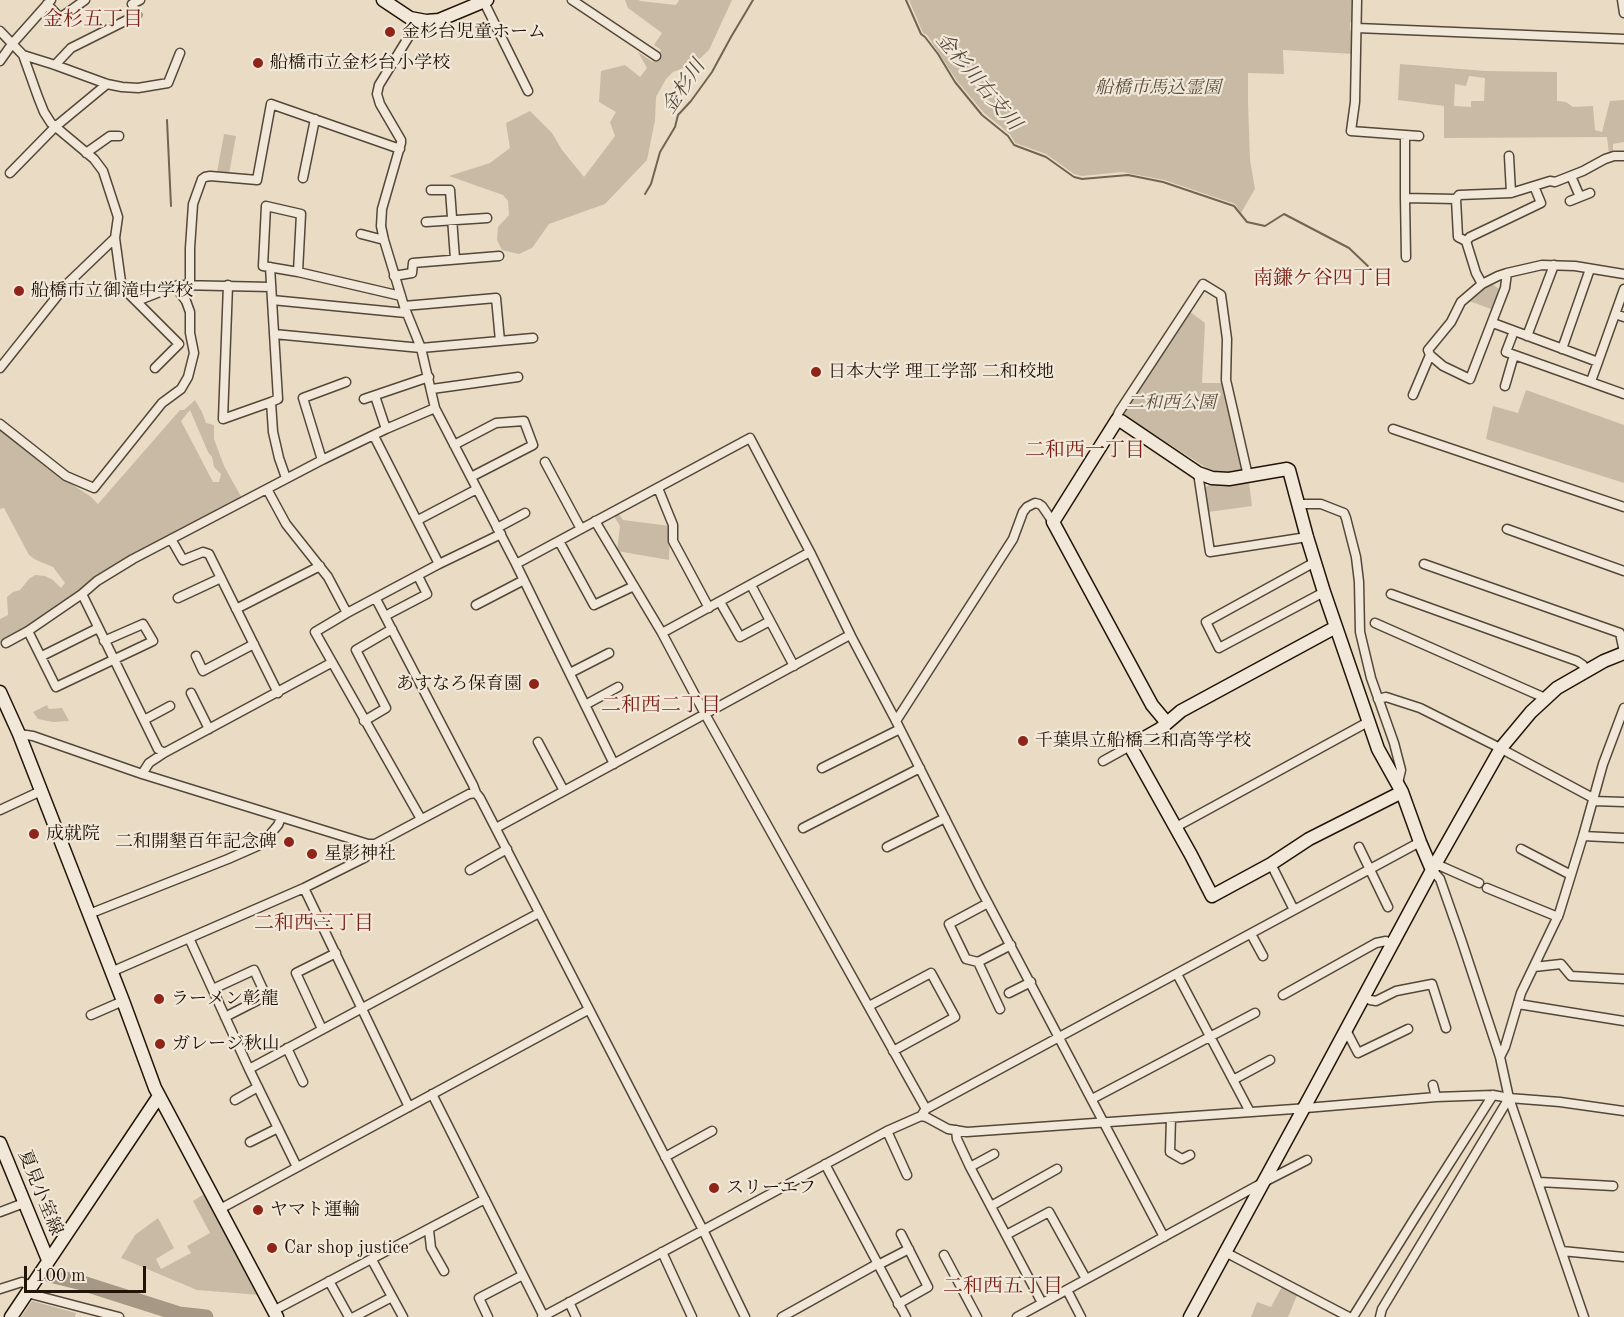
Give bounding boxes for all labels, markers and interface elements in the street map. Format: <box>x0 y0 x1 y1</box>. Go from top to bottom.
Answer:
district label: 金杉五丁目 <box>43 8 143 32</box>
place label: 金杉台児童ホーム <box>402 21 546 43</box>
marker: 金杉台児童ホーム <box>383 25 397 39</box>
water label: 金杉川右支川 <box>930 28 1026 136</box>
place label: 船橋市立金杉台小学校 <box>270 52 450 74</box>
water label: 金杉川 <box>657 55 711 119</box>
marker: 船橋市立金杉台小学校 <box>251 56 265 70</box>
park label: 船橋市馬込霊園 <box>1095 77 1221 99</box>
district label: 南鎌ケ谷四丁目 <box>1253 267 1393 291</box>
place label: 船橋市立御滝中学校 <box>31 280 193 302</box>
marker: 船橋市立御滝中学校 <box>12 284 26 298</box>
place label: 日本大学 理工学部 二和校地 <box>828 361 1054 383</box>
marker: 日本大学 理工学部 二和校地 <box>809 365 823 379</box>
park label: 二和西公園 <box>1126 392 1216 414</box>
district label: 二和西一丁目 <box>1025 439 1145 463</box>
place label: あすなろ保育園 <box>396 673 522 695</box>
marker: あすなろ保育園 <box>527 677 541 691</box>
district label: 二和西二丁目 <box>601 694 721 718</box>
place label: 千葉県立船橋二和高等学校 <box>1035 730 1251 752</box>
marker: 千葉県立船橋二和高等学校 <box>1016 734 1030 748</box>
place label: 成就院 <box>46 823 100 845</box>
marker: 成就院 <box>27 827 41 841</box>
place label: 二和開墾百年記念碑 <box>115 831 277 853</box>
marker: 二和開墾百年記念碑 <box>282 835 296 849</box>
place label: 星影神社 <box>324 843 396 865</box>
marker: 星影神社 <box>305 847 319 861</box>
district label: 二和西三丁目 <box>254 912 374 936</box>
place label: ラーメン彰龍 <box>171 988 279 1010</box>
marker: ラーメン彰龍 <box>152 992 166 1006</box>
place label: ガレージ秋山 <box>172 1033 280 1055</box>
marker: ガレージ秋山 <box>153 1037 167 1051</box>
street label: 夏見小室線 <box>13 1147 67 1239</box>
place label: スリーエフ <box>726 1177 816 1199</box>
marker: スリーエフ <box>707 1181 721 1195</box>
place label: ヤマト運輸 <box>270 1199 360 1221</box>
marker: ヤマト運輸 <box>251 1203 265 1217</box>
place label: Car shop justice <box>284 1237 409 1259</box>
marker: Car shop justice <box>265 1241 279 1255</box>
scale bar <box>27 1254 148 1292</box>
text: 100 m <box>35 1267 86 1285</box>
district label: 二和西五丁目 <box>943 1275 1063 1299</box>

